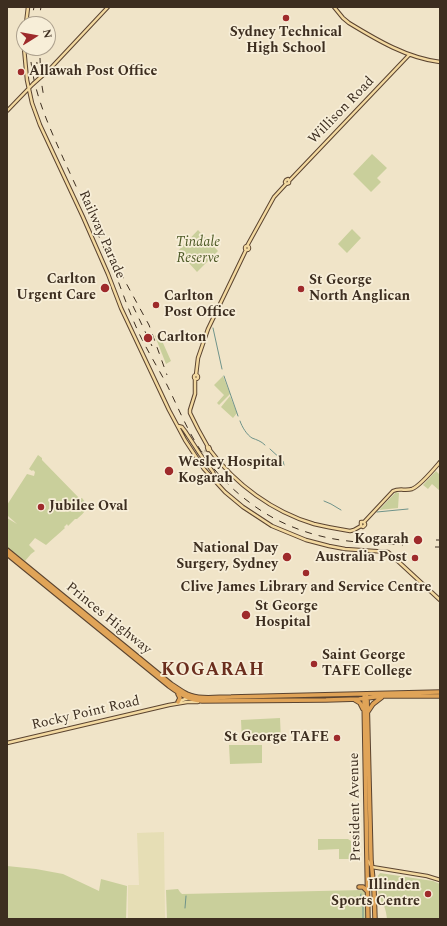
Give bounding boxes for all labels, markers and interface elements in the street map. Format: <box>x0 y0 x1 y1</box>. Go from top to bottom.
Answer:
marker: Sydney Technical High School <box>281 13 291 23</box>
north arrow <box>16 16 56 56</box>
place label: Sydney Technical High School <box>230 25 342 58</box>
text: N <box>38 28 56 40</box>
place label: Allawah Post Office <box>29 64 157 80</box>
marker: Allawah Post Office <box>16 67 26 77</box>
street label: Willison Road <box>306 74 378 148</box>
street label: Railway Parade <box>74 188 128 282</box>
park label: Tindale Reserve <box>176 235 220 268</box>
place label: Carlton Urgent Care <box>16 272 96 304</box>
place label: St George North Anglican <box>309 273 410 306</box>
marker: Carlton Urgent Care <box>99 282 111 294</box>
marker: St George North Anglican <box>296 284 306 294</box>
place label: Carlton Post Office <box>164 289 236 322</box>
marker: Carlton Post Office <box>151 300 161 310</box>
place label: Carlton <box>157 330 206 346</box>
marker: Carlton <box>142 332 154 344</box>
place label: Wesley Hospital Kogarah <box>178 455 283 488</box>
marker: Wesley Hospital Kogarah <box>163 465 175 477</box>
place label: Jubilee Oval <box>49 499 128 515</box>
marker: Jubilee Oval <box>36 502 46 512</box>
place label: Kogarah <box>354 532 409 548</box>
marker: Kogarah <box>412 534 424 546</box>
place label: National Day Surgery, Sydney <box>176 541 278 574</box>
place label: Australia Post <box>315 550 407 566</box>
marker: National Day Surgery, Sydney <box>281 551 293 563</box>
marker: Australia Post <box>410 553 420 563</box>
marker: Clive James Library and Service Centre <box>301 568 311 578</box>
street label: Princes Highway <box>62 579 154 659</box>
place label: Clive James Library and Service Centre <box>180 580 432 596</box>
place label: St George Hospital <box>255 599 318 632</box>
marker: St George Hospital <box>240 609 252 621</box>
place label: Saint George TAFE College <box>322 648 412 680</box>
marker: Saint George TAFE College <box>309 659 319 669</box>
district label: KOGARAH <box>161 660 265 682</box>
street label: Rocky Point Road <box>30 693 142 735</box>
place label: St George TAFE <box>224 730 329 746</box>
marker: St George TAFE <box>332 733 342 743</box>
street label: President Avenue <box>347 752 365 862</box>
place label: Illinden Sports Centre <box>331 878 420 910</box>
marker: Illinden Sports Centre <box>423 889 433 899</box>

